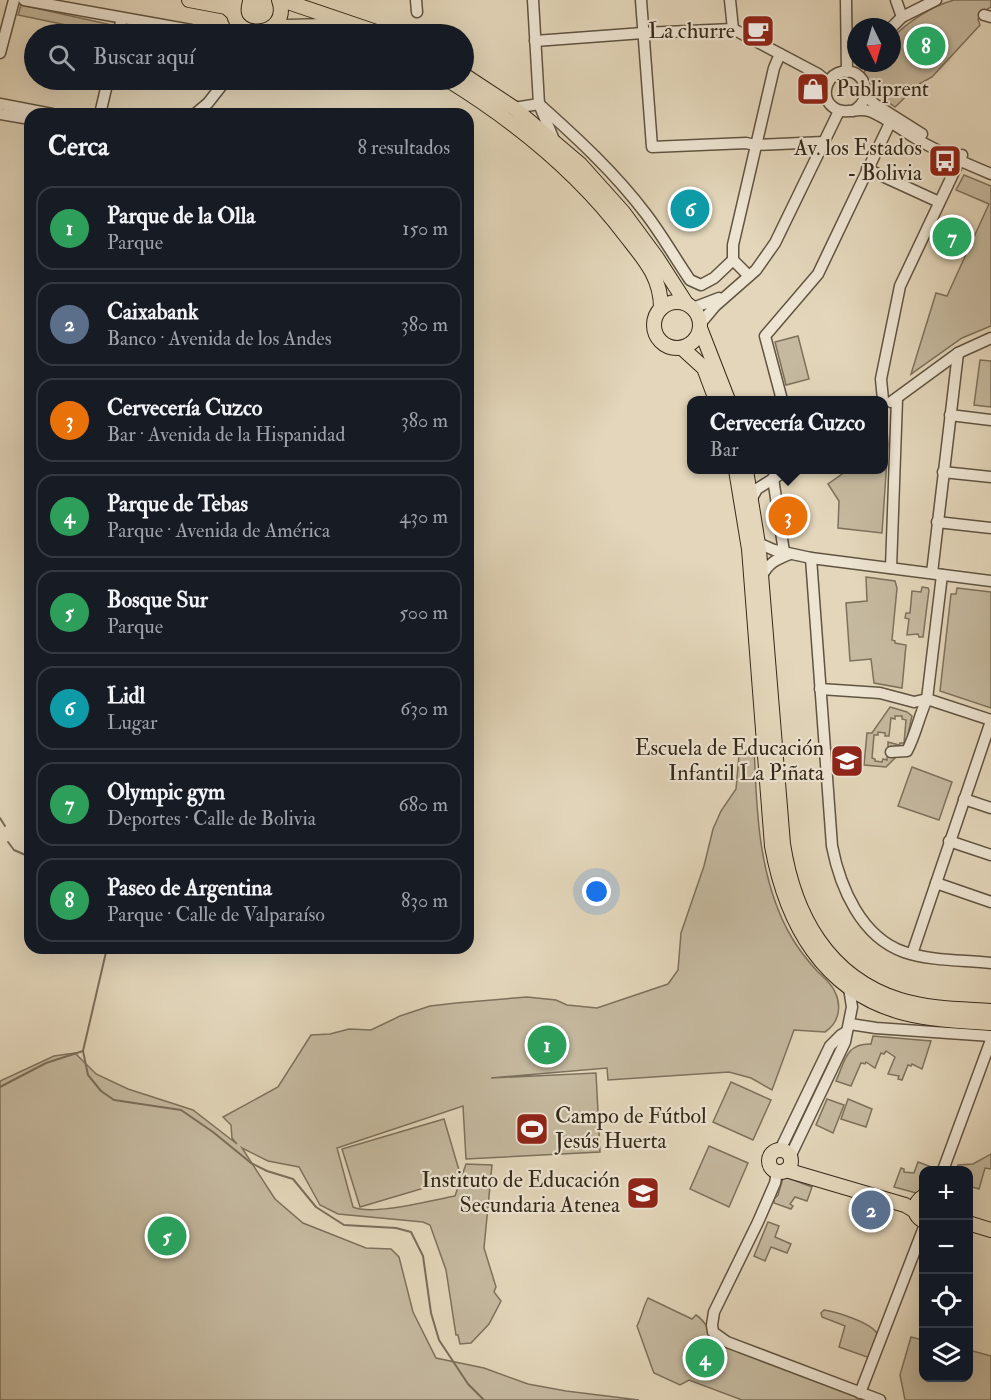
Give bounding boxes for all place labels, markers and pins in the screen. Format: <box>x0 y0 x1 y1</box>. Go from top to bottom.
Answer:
cafe icon: La churre <box>740 13 776 49</box>
place label: La churre <box>648 17 735 45</box>
pin: 8 <box>906 24 946 68</box>
shop icon: Publiprent <box>795 71 831 107</box>
place label: Publiprent <box>836 75 929 104</box>
place label: Av. los Estados - Bolivia <box>793 134 923 187</box>
bus stop icon: Av. los Estados - Bolivia <box>927 143 963 179</box>
pin: 6 <box>670 186 710 232</box>
pin: 7 <box>932 214 972 260</box>
pin: 3 <box>768 494 808 538</box>
place label: Escuela de Educación Infantil La Piñata <box>635 734 825 787</box>
school or university icon: Escuela de Educación Infantil La Piñata <box>829 743 865 779</box>
pin: 1 <box>528 1022 566 1068</box>
place label: Campo de Fútbol Jesús Huerta <box>554 1102 707 1155</box>
sports icon: Campo de Fútbol Jesús Huerta <box>514 1111 550 1147</box>
place label: Instituto de Educación Secundaria Atenea <box>421 1166 621 1219</box>
school or university icon: Instituto de Educación Secundaria Atenea <box>625 1175 661 1211</box>
pin: 2 <box>852 1188 890 1232</box>
pin: 5 <box>148 1214 186 1258</box>
pin: 4 <box>686 1336 724 1380</box>

